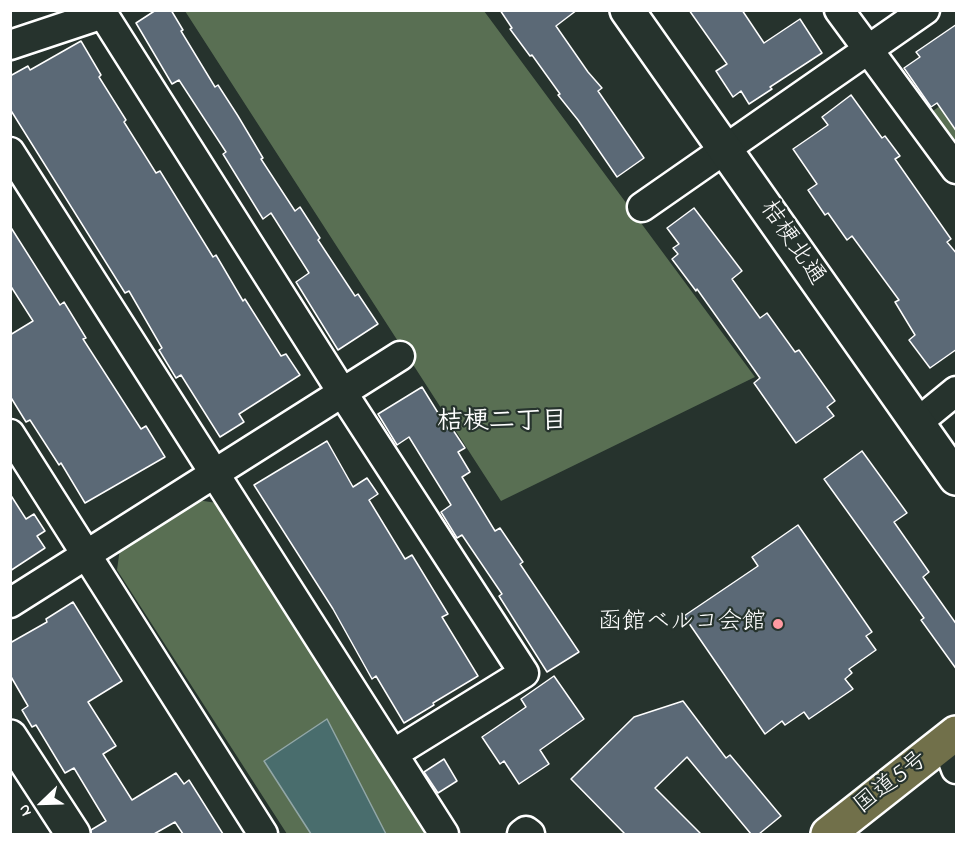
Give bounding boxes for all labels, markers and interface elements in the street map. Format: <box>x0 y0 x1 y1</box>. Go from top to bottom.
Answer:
street label: 桔梗北通 <box>752 196 830 292</box>
district label: 桔梗二丁目 <box>437 408 567 440</box>
place label: 函館ベルコ会館 <box>598 610 766 638</box>
marker: 函館ベルコ会館 <box>771 617 785 631</box>
street label: 国道5号 <box>849 746 935 822</box>
north arrow <box>12 773 72 833</box>
text: N <box>12 800 39 820</box>

